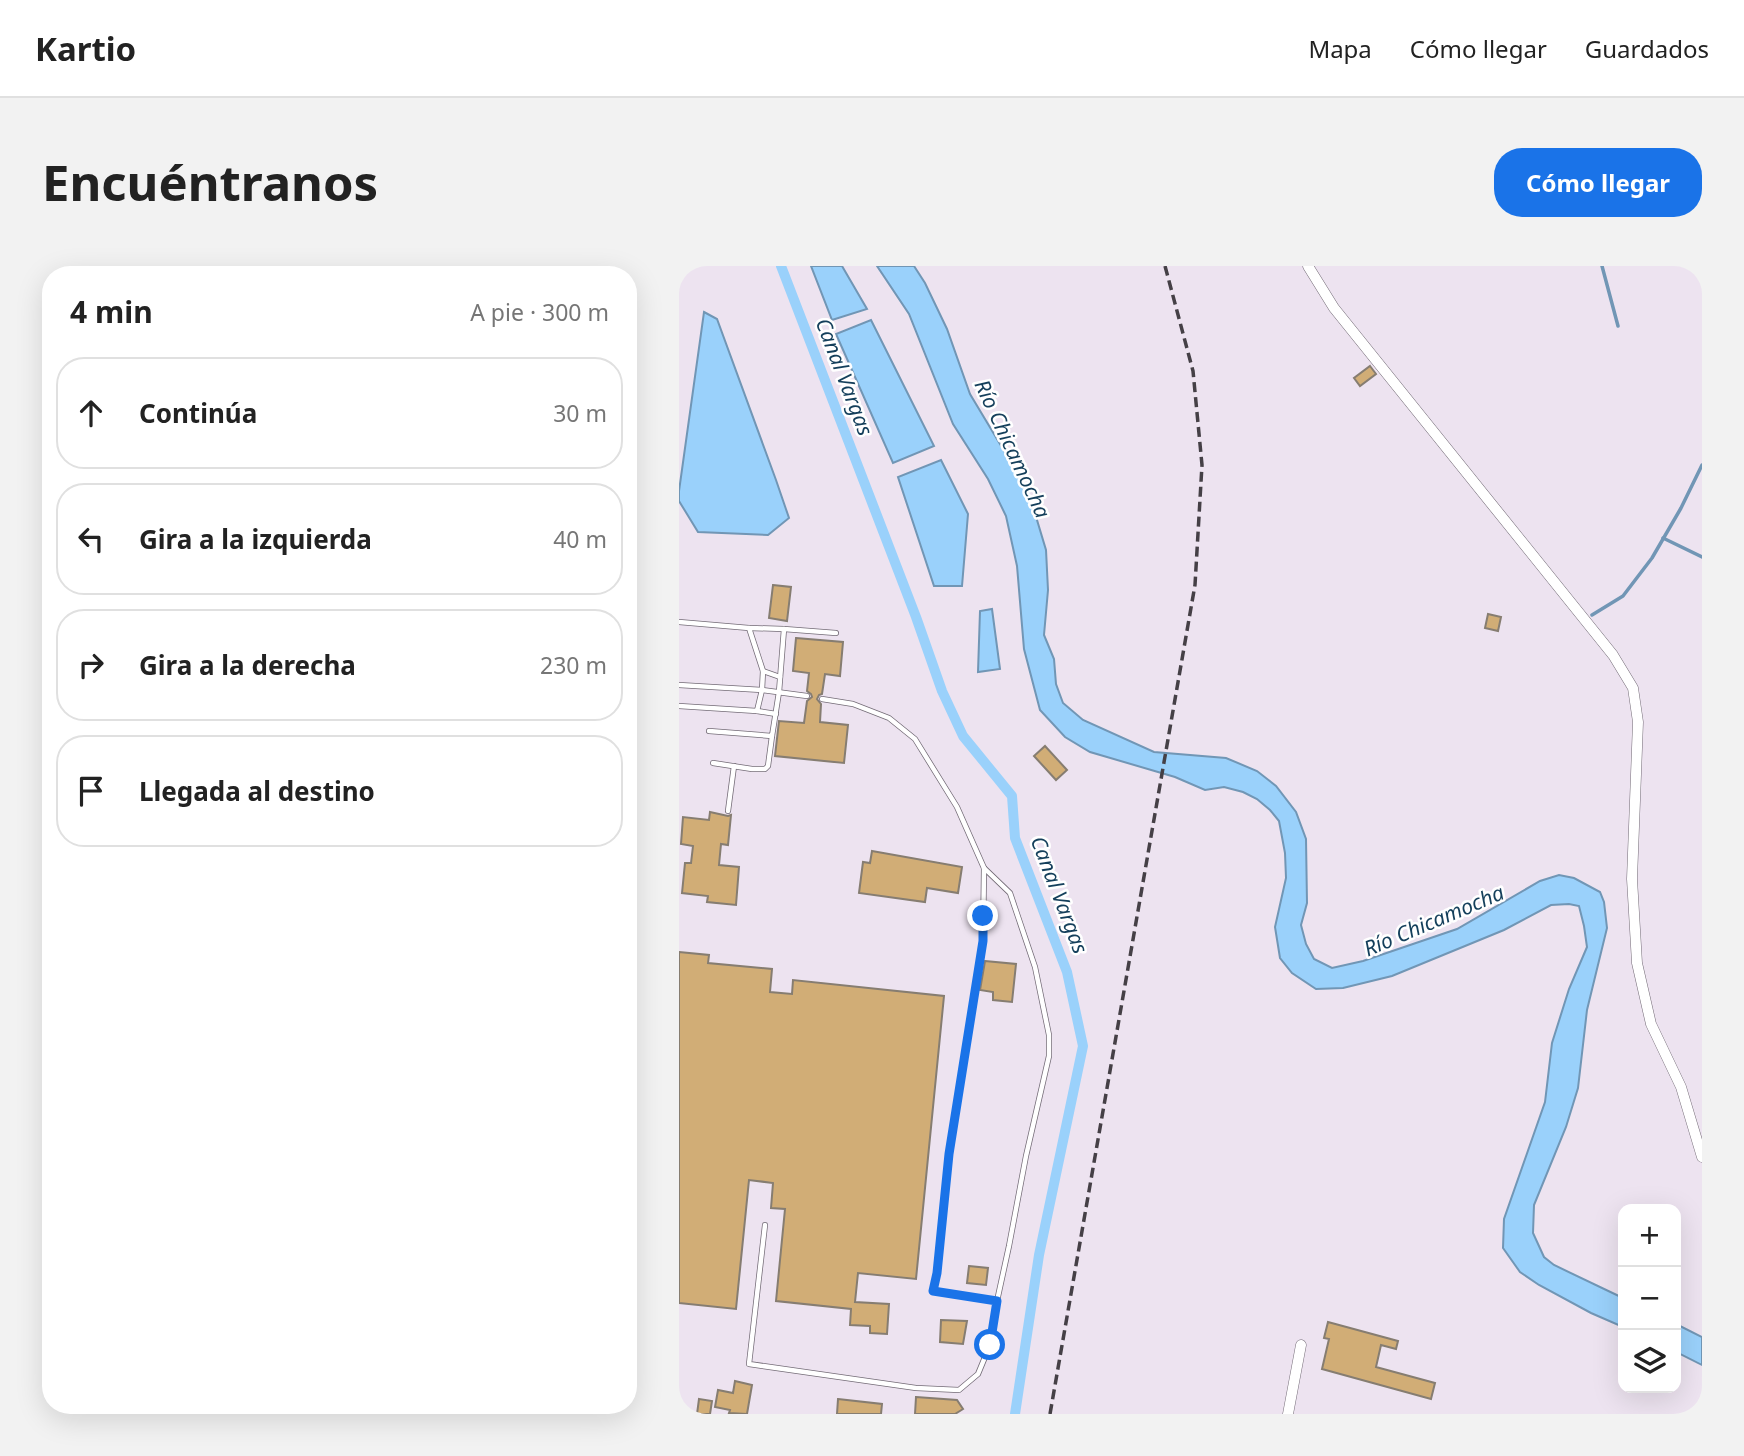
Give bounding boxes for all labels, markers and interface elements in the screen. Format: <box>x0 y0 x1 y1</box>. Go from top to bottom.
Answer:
text: Kartio <box>35 26 136 71</box>
text: Mapa <box>1308 32 1372 65</box>
text: Cómo llegar <box>1410 32 1547 65</box>
text: Guardados <box>1585 32 1709 65</box>
button: Cómo llegar <box>1494 148 1702 217</box>
text: Encuéntranos <box>42 149 378 215</box>
text: 4 min <box>70 291 153 332</box>
text: A pie · 300 m <box>470 296 609 328</box>
water label: Canal Vargas <box>810 314 880 439</box>
water label: Río Chicamocha <box>969 375 1057 522</box>
icon: ahead <box>72 394 110 432</box>
text: Continúa <box>139 395 257 431</box>
text: 30 m <box>553 397 607 429</box>
icon: left <box>72 520 110 558</box>
text: Gira a la izquierda <box>139 521 372 557</box>
text: 40 m <box>553 523 607 555</box>
icon: right <box>72 646 110 684</box>
text: Gira a la derecha <box>139 647 356 683</box>
text: 230 m <box>540 649 607 681</box>
icon: arrive <box>72 772 110 810</box>
text: Llegada al destino <box>139 773 375 809</box>
water label: Canal Vargas <box>1025 832 1095 957</box>
water label: Río Chicamocha <box>1359 878 1508 962</box>
route end <box>967 900 998 931</box>
map controls <box>1618 1204 1681 1393</box>
button: + <box>1618 1204 1681 1267</box>
button: − <box>1618 1267 1681 1330</box>
route start <box>974 1329 1005 1360</box>
button: layers <box>1618 1330 1681 1393</box>

